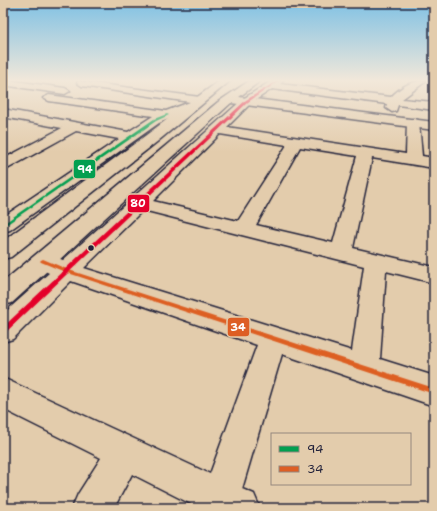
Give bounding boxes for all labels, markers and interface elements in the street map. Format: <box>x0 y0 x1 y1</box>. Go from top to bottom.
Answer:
line badge: 94 <box>73 159 96 179</box>
text: 94 <box>77 162 93 177</box>
line badge: 80 <box>127 194 150 213</box>
text: 80 <box>130 196 146 211</box>
unlabelled marker <box>86 243 96 253</box>
line badge: 34 <box>227 317 250 337</box>
text: 34 <box>230 320 246 335</box>
legend <box>271 433 411 485</box>
text: 94 <box>307 441 323 457</box>
text: 34 <box>307 461 323 477</box>

